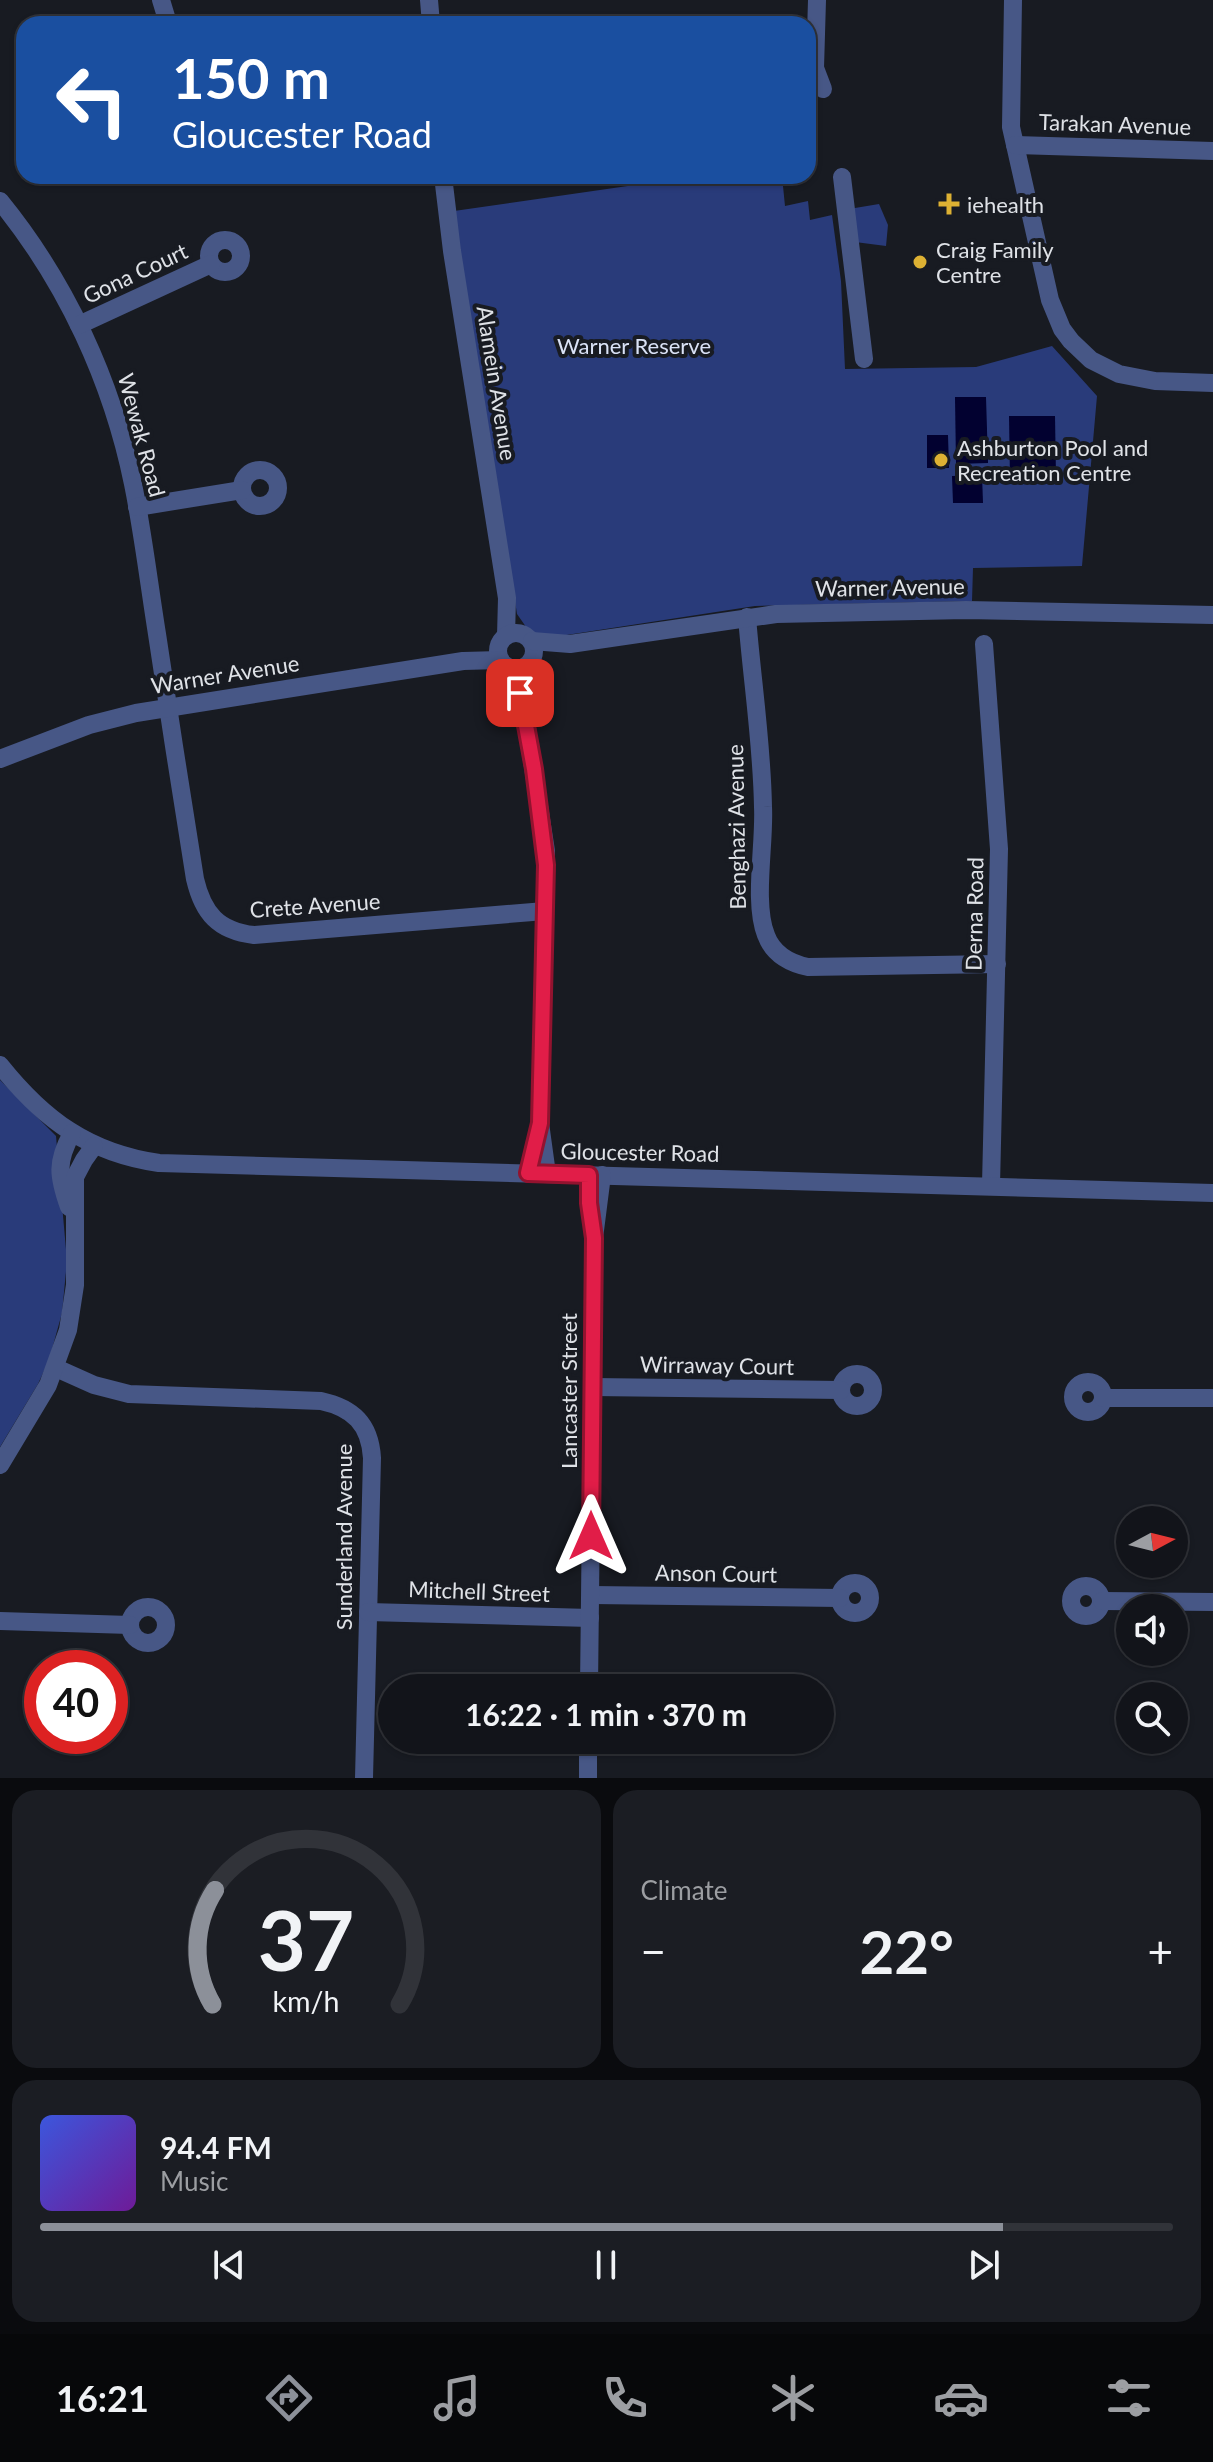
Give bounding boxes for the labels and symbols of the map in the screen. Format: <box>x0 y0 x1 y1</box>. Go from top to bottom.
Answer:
street label: Tarakan Avenue <box>1038 108 1192 140</box>
place label: iehealth <box>967 191 1044 218</box>
marker: iehealth <box>938 193 960 215</box>
place label: Craig Family Centre <box>936 236 1054 288</box>
street label: Gona Court <box>78 237 192 309</box>
marker: Craig Family Centre <box>911 253 929 271</box>
street label: Alamein Avenue <box>471 304 523 462</box>
park label: Warner Reserve <box>557 332 711 359</box>
street label: Wewak Road <box>113 370 171 500</box>
place label: Ashburton Pool and Recreation Centre <box>957 434 1148 486</box>
marker: Ashburton Pool and Recreation Centre <box>932 451 950 469</box>
street label: Warner Avenue <box>815 572 965 602</box>
street label: Warner Avenue <box>149 649 301 699</box>
pin <box>486 659 554 727</box>
street label: Benghazi Avenue <box>721 744 751 910</box>
street label: Derna Road <box>960 857 988 971</box>
street label: Crete Avenue <box>249 887 381 923</box>
street label: Gloucester Road <box>560 1137 720 1167</box>
street label: Lancaster Street <box>555 1313 582 1469</box>
street label: Wirraway Court <box>640 1350 794 1380</box>
street label: Sunderland Avenue <box>330 1444 357 1630</box>
position arrow <box>549 1494 633 1578</box>
north arrow <box>1116 1506 1188 1578</box>
street label: Anson Court <box>655 1558 777 1588</box>
street label: Mitchell Street <box>408 1575 550 1607</box>
speed limit sign: 40 <box>24 1650 128 1754</box>

